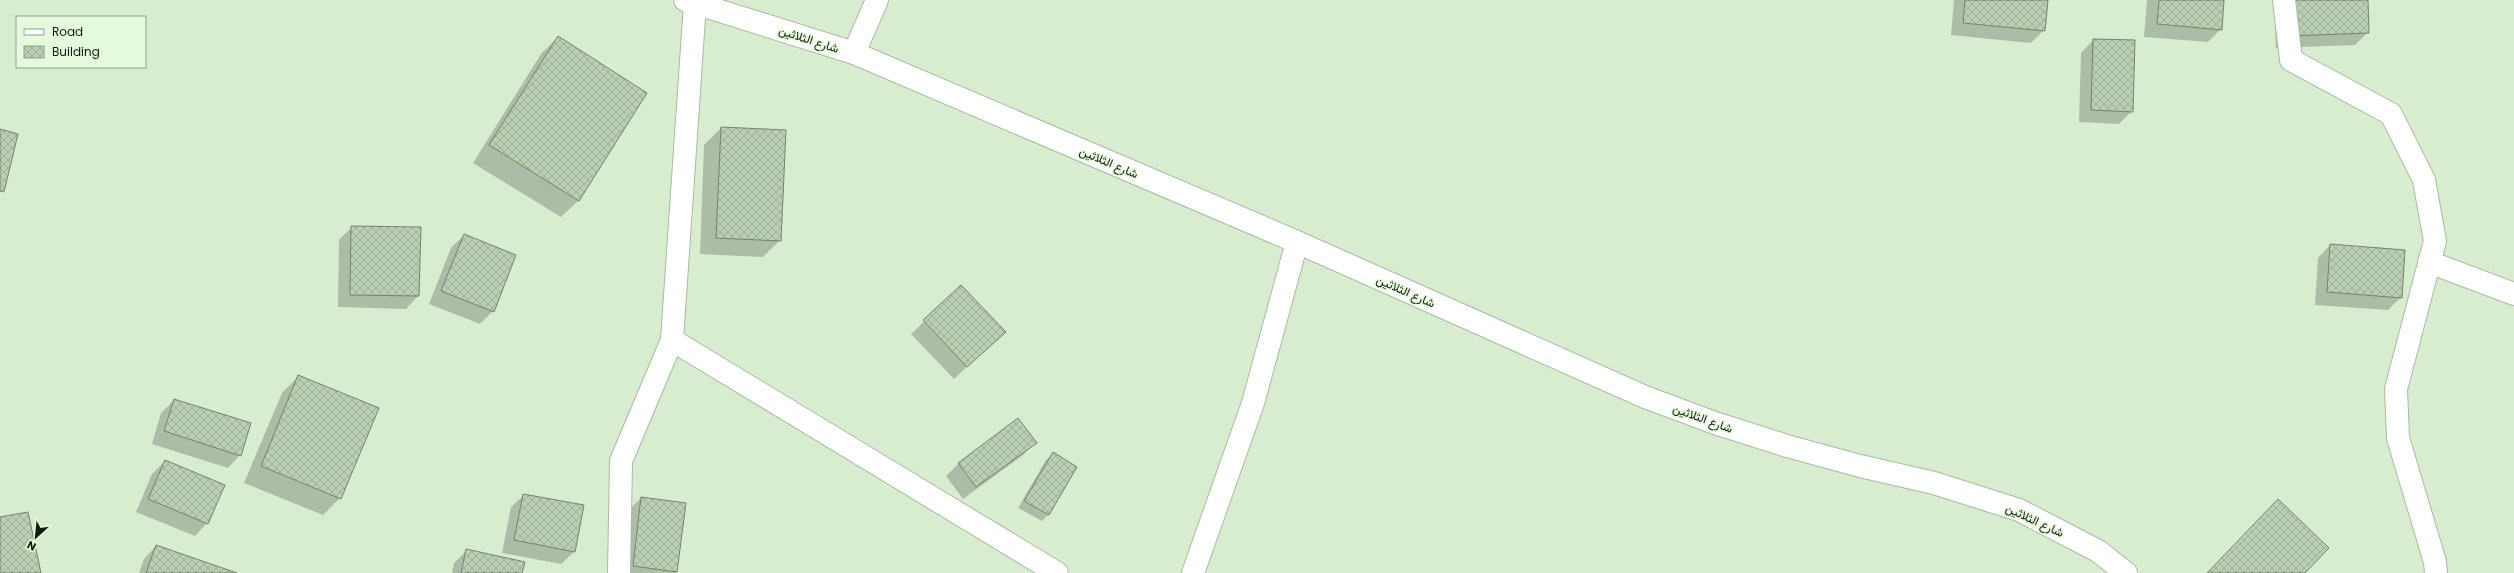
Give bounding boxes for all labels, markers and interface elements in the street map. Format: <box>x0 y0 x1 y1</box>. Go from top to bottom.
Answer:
legend <box>16 16 146 68</box>
street label: شارع الثلاثين <box>776 21 841 58</box>
text: Road <box>52 23 83 40</box>
text: Building <box>52 43 100 60</box>
street label: شارع الثلاثين <box>1077 142 1141 183</box>
street label: شارع الثلاثين <box>1374 271 1438 312</box>
street label: شارع الثلاثين <box>1670 399 1735 438</box>
street label: شارع الثلاثين <box>2003 499 2067 542</box>
north arrow <box>16 517 56 557</box>
text: N <box>24 537 39 555</box>

